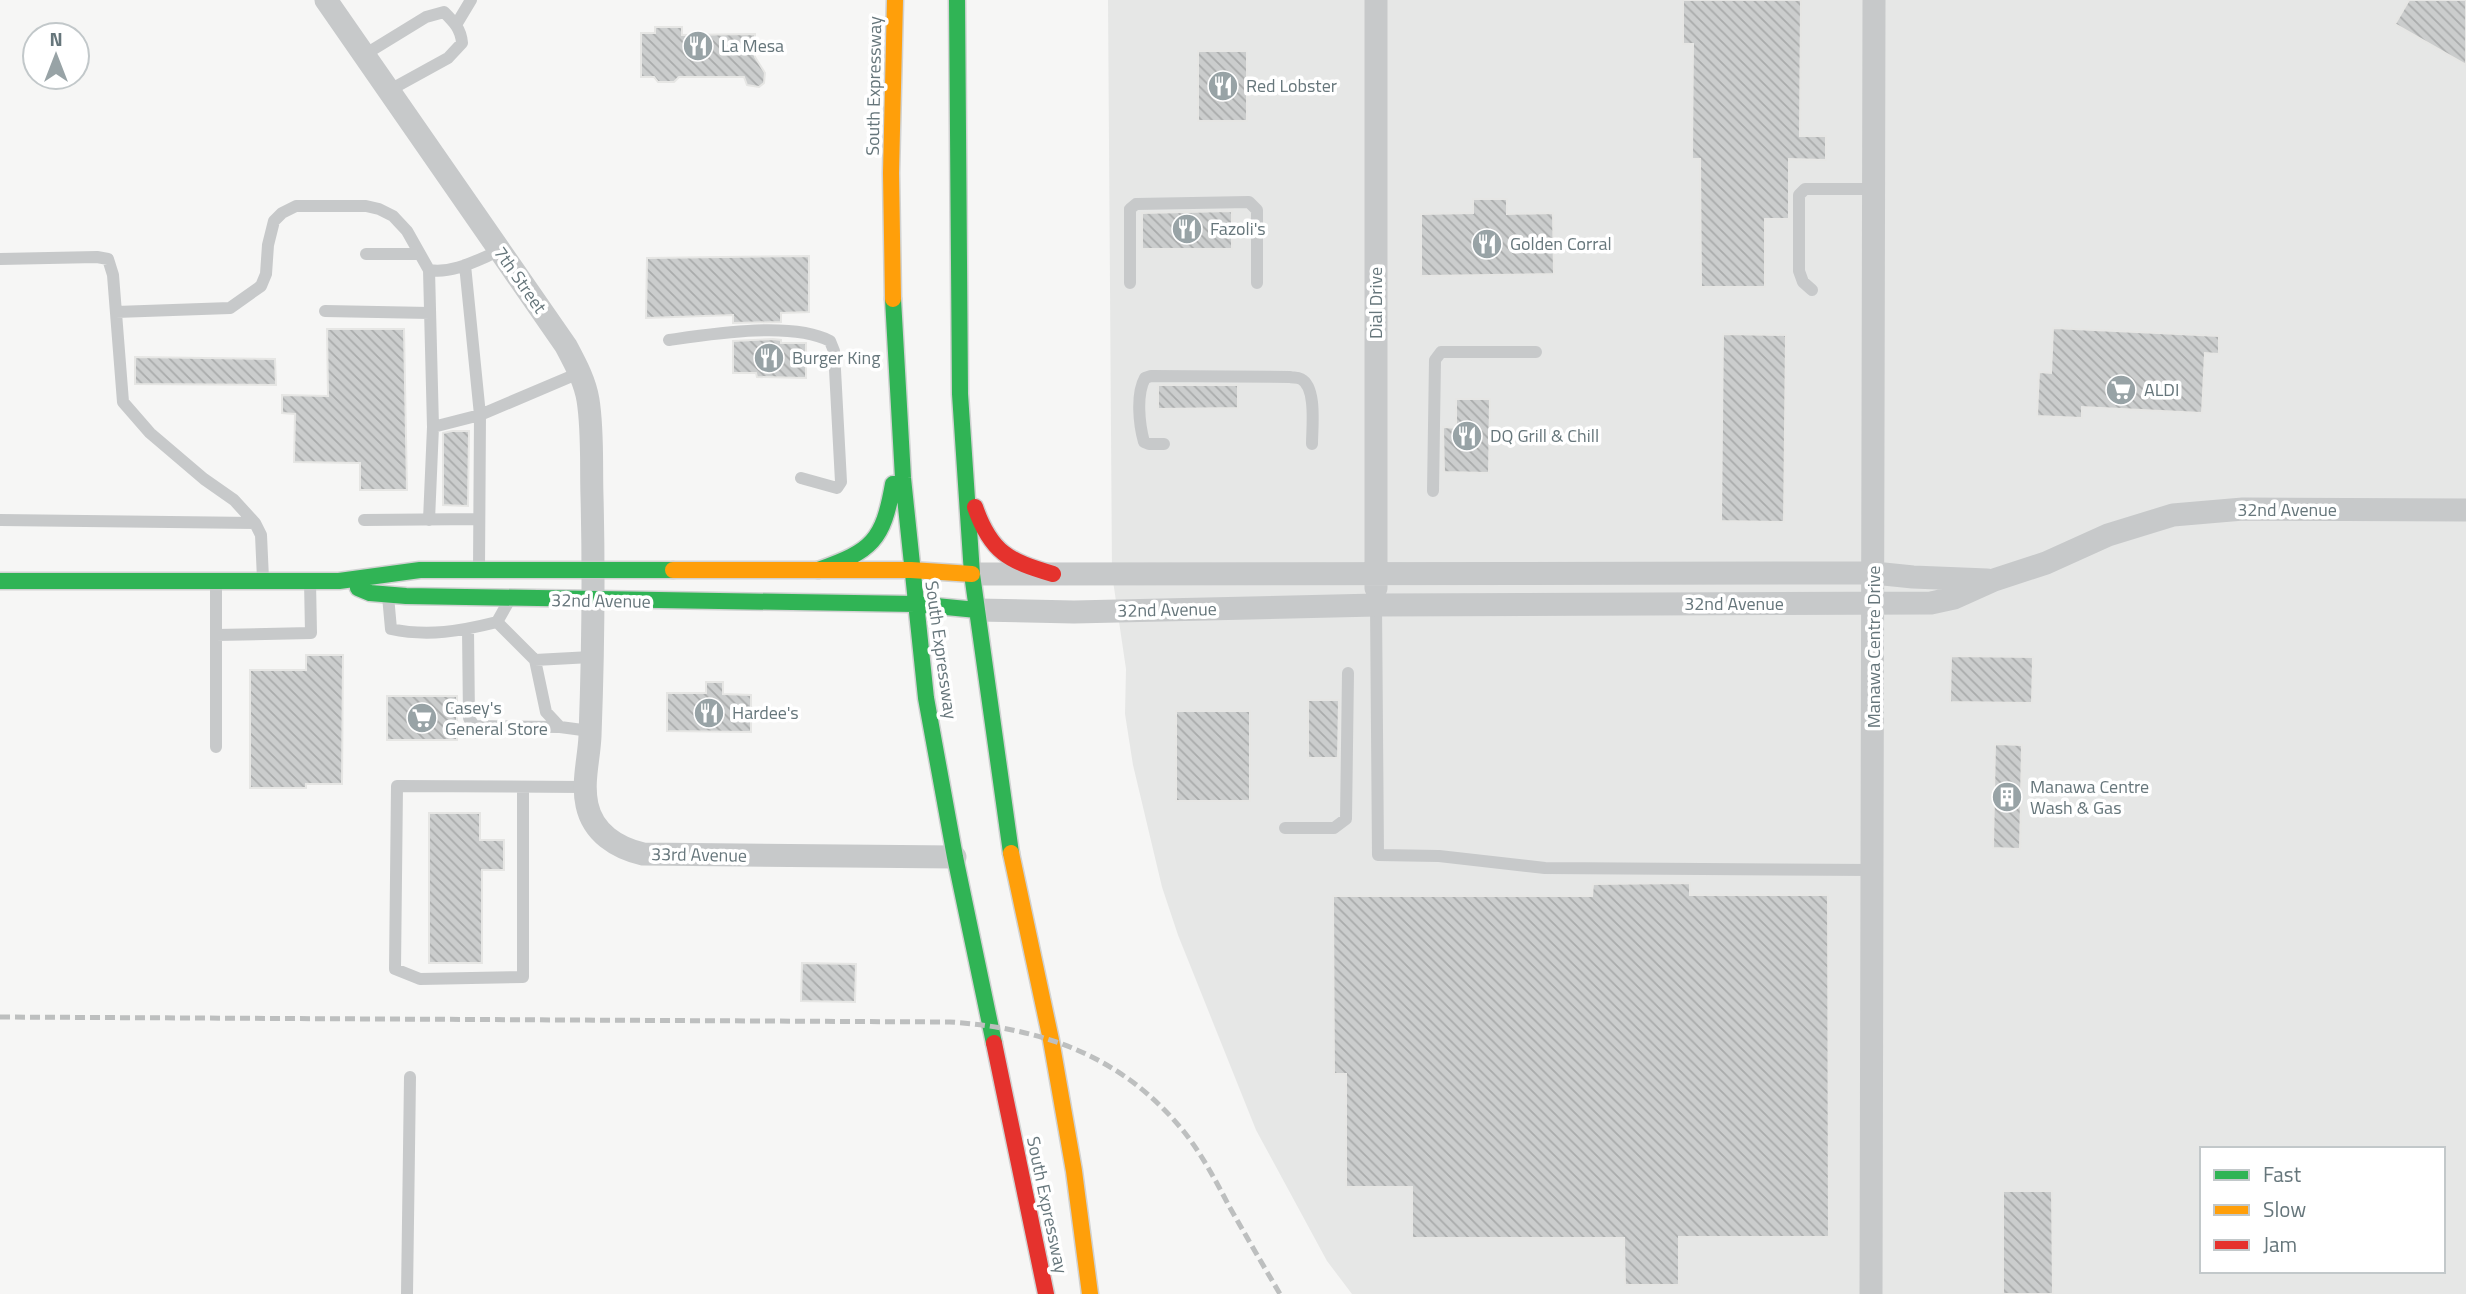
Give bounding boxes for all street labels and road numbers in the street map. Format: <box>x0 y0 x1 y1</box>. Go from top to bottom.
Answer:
street label: South Expressway <box>859 16 888 156</box>
street label: 7th Street <box>487 241 554 319</box>
street label: Dial Drive <box>1362 267 1389 339</box>
street label: 32nd Avenue <box>2237 496 2337 523</box>
street label: Manawa Centre Drive <box>1860 566 1887 728</box>
street label: South Expressway <box>918 579 965 721</box>
street label: 32nd Avenue <box>551 586 651 615</box>
street label: 32nd Avenue <box>1684 590 1784 617</box>
street label: 32nd Avenue <box>1117 595 1217 624</box>
street label: 33rd Avenue <box>651 840 747 869</box>
street label: South Expressway <box>1020 1134 1075 1276</box>

